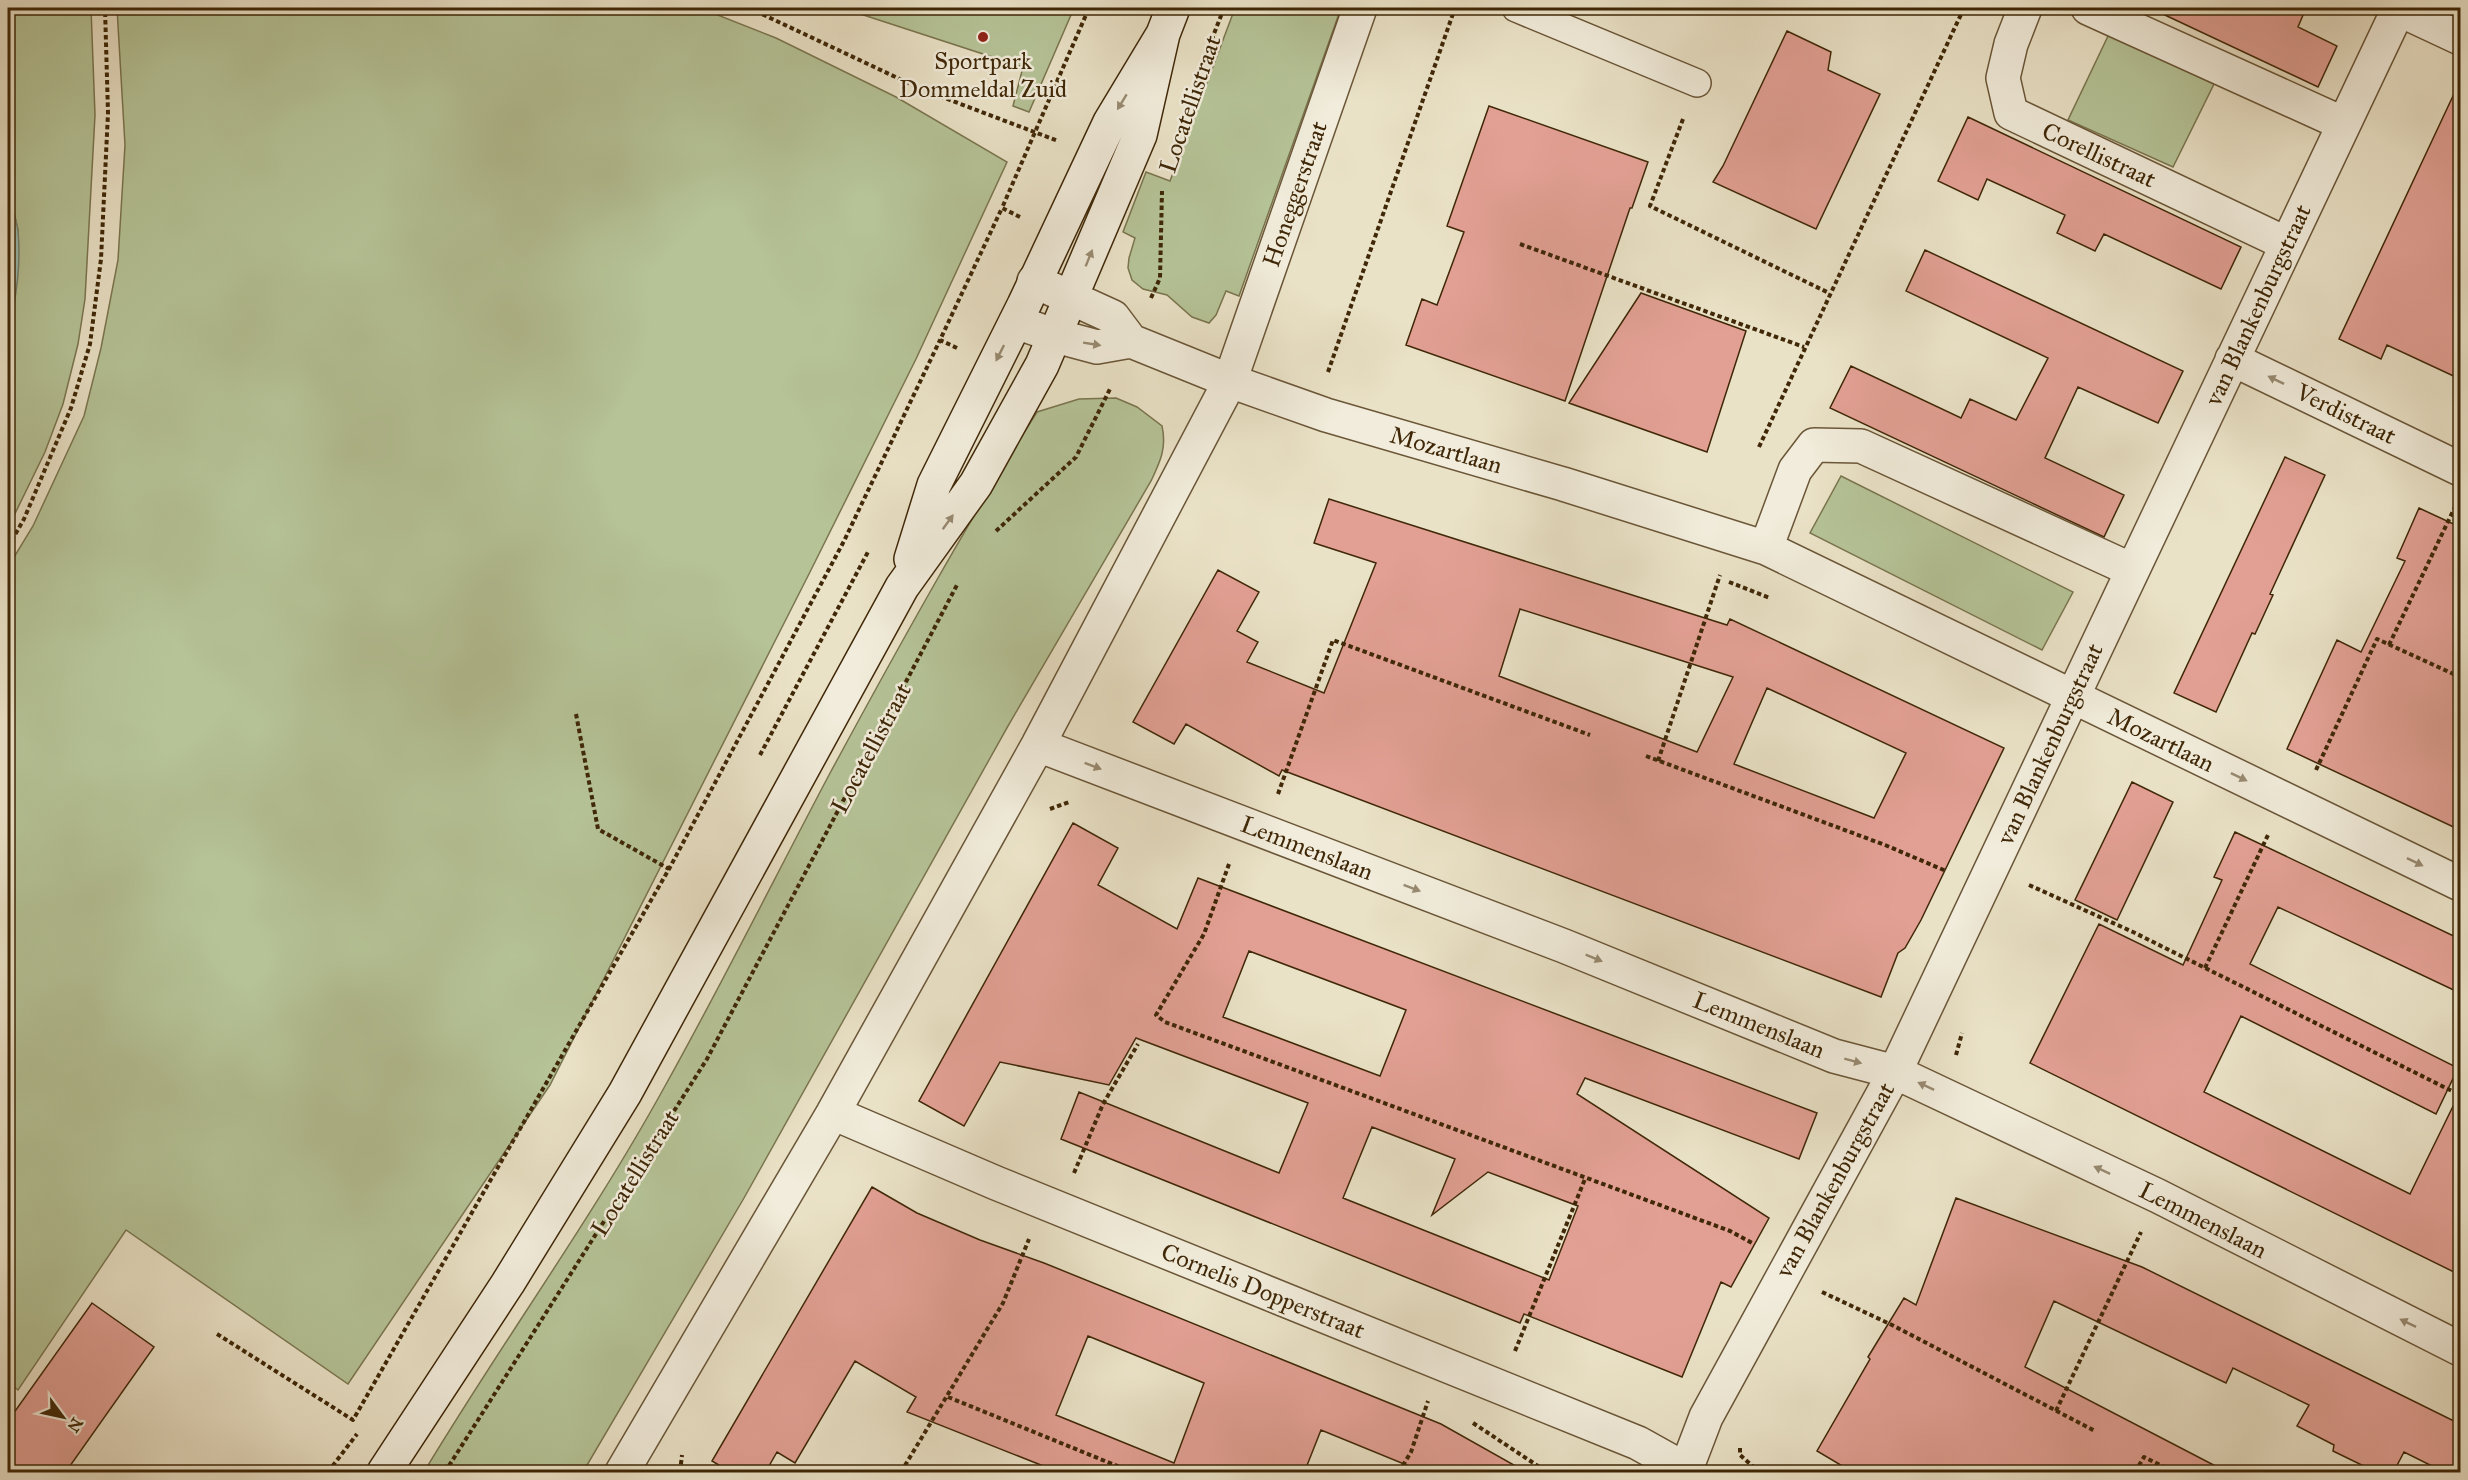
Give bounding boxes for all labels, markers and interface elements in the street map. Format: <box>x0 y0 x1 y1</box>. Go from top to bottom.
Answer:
marker: Sportpark Dommeldal Zuid <box>976 30 990 44</box>
street label: Locatellistraat <box>1152 31 1228 177</box>
place label: Sportpark Dommeldal Zuid <box>899 46 1067 104</box>
one-way arrow <box>1116 94 1127 110</box>
street label: Corellistraat <box>2037 116 2161 195</box>
street label: Honeggerstraat <box>1256 117 1334 271</box>
street label: van Blankenburgstraat <box>2198 199 2318 411</box>
one-way arrow <box>1084 249 1094 267</box>
one-way arrow <box>1082 340 1101 349</box>
one-way arrow <box>995 345 1005 362</box>
one-way arrow <box>2267 375 2284 384</box>
street label: Verdistraat <box>2290 377 2401 451</box>
street label: Mozartlaan <box>1386 420 1506 480</box>
one-way arrow <box>942 515 954 530</box>
street label: van Blankenburgstraat <box>1990 638 2110 850</box>
street label: Locatellistraat <box>824 677 918 818</box>
street label: Mozartlaan <box>2103 701 2219 779</box>
one-way arrow <box>1084 762 1102 771</box>
one-way arrow <box>2230 772 2248 782</box>
street label: Lemmenslaan <box>1237 809 1377 887</box>
one-way arrow <box>2406 857 2423 866</box>
one-way arrow <box>1403 884 1421 893</box>
one-way arrow <box>1585 954 1603 963</box>
street label: Lemmenslaan <box>1689 985 1829 1065</box>
one-way arrow <box>1844 1056 1862 1066</box>
street label: van Blankenburgstraat <box>1768 1077 1901 1284</box>
one-way arrow <box>1918 1082 1935 1091</box>
street label: Locatellistraat <box>584 1104 686 1242</box>
one-way arrow <box>2094 1165 2111 1174</box>
street label: Lemmenslaan <box>2134 1175 2272 1265</box>
street label: Cornelis Dopperstraat <box>1157 1236 1370 1346</box>
one-way arrow <box>2399 1318 2416 1328</box>
north arrow <box>33 1387 93 1447</box>
text: N <box>63 1414 87 1436</box>

